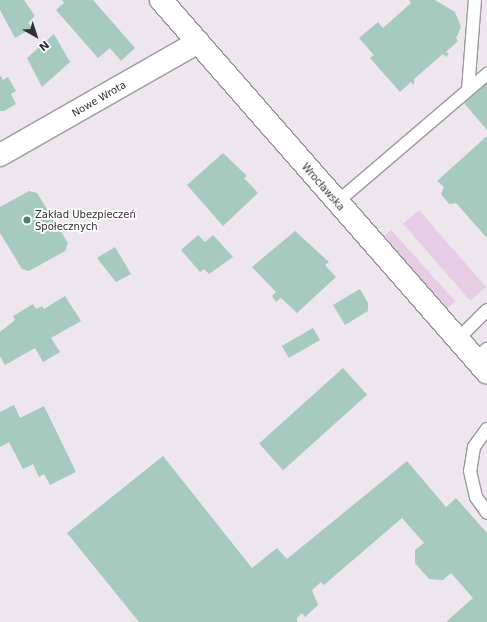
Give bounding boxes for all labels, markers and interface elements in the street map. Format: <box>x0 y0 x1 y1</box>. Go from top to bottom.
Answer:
north arrow <box>16 16 56 56</box>
text: N <box>36 38 52 54</box>
street label: Nowe Wrota <box>70 79 128 119</box>
street label: Wrocławska <box>299 161 347 213</box>
place label: Zakład Ubezpieczeń Społecznych <box>35 208 136 232</box>
marker: Zakład Ubezpieczeń Społecznych <box>22 215 32 225</box>

